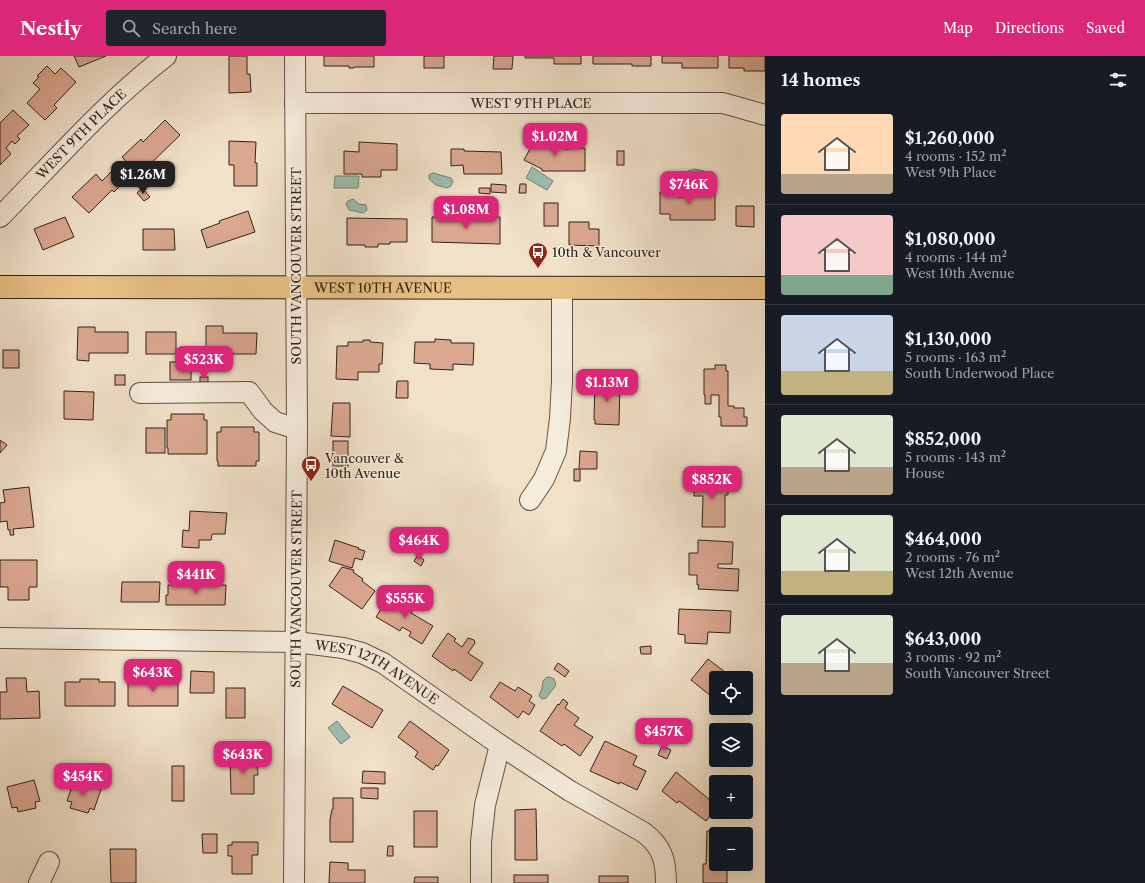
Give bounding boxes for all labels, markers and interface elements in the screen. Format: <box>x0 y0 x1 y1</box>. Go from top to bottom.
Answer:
search box <box>106 10 386 46</box>
text: Nestly <box>20 17 82 40</box>
icon: search <box>120 17 142 39</box>
text: Search here <box>152 19 237 38</box>
text: Map <box>943 19 973 37</box>
text: Directions <box>995 19 1064 37</box>
text: Saved <box>1086 19 1125 37</box>
icon: filters <box>1107 69 1129 91</box>
text: 14 homes <box>781 70 860 90</box>
street label: WEST 9TH PLACE <box>32 85 129 183</box>
street label: WEST 9TH PLACE <box>469 95 592 111</box>
pin: $1.02M <box>522 123 588 157</box>
text: $1.02M <box>532 128 578 144</box>
text: $1,260,000 <box>905 128 995 148</box>
icon: home <box>813 130 861 178</box>
text: 4 rooms · 152 m² <box>905 148 1006 164</box>
pin: $1.26M <box>110 161 176 195</box>
text: West 9th Place <box>905 164 996 180</box>
text: $1.26M <box>120 166 166 182</box>
street label: SOUTH VANCOUVER STREET <box>288 167 304 365</box>
pin: $746K <box>661 171 717 205</box>
text: $746K <box>669 176 709 192</box>
pin: $1.08M <box>433 196 499 230</box>
text: $1.08M <box>443 201 489 217</box>
text: $1,080,000 <box>905 229 995 249</box>
icon: home <box>813 231 861 279</box>
bus stop icon: 10th & Vancouver <box>527 241 549 269</box>
place label: 10th & Vancouver <box>552 244 661 260</box>
text: 4 rooms · 144 m² <box>905 249 1007 265</box>
text: West 10th Avenue <box>905 265 1015 281</box>
street label: WEST 10TH AVENUE <box>313 279 452 296</box>
text: $1,130,000 <box>905 329 992 349</box>
icon: home <box>813 331 861 379</box>
pin: $523K <box>176 346 232 380</box>
text: 5 rooms · 163 m² <box>905 349 1006 365</box>
text: $523K <box>184 351 224 367</box>
text: South Underwood Place <box>905 365 1055 381</box>
pin: $1.13M <box>574 369 640 403</box>
text: $1.13M <box>585 374 629 390</box>
text: $852,000 <box>905 429 981 449</box>
icon: home <box>813 431 861 479</box>
text: 5 rooms · 143 m² <box>905 449 1006 465</box>
place label: Vancouver & 10th Avenue <box>324 450 404 481</box>
bus stop icon: Vancouver & 10th Avenue <box>300 454 322 482</box>
text: House <box>905 465 945 481</box>
pin: $852K <box>684 466 740 500</box>
text: $852K <box>692 471 732 487</box>
street label: SOUTH VANCOUVER STREET <box>287 490 305 688</box>
pin: $464K <box>391 527 447 561</box>
text: $464,000 <box>905 529 982 549</box>
icon: home <box>813 531 861 579</box>
text: $464K <box>399 532 439 548</box>
text: 2 rooms · 76 m² <box>905 549 1000 565</box>
pin: $441K <box>168 561 224 595</box>
text: West 12th Avenue <box>905 565 1014 581</box>
text: $441K <box>177 566 215 582</box>
pin: $555K <box>377 585 433 619</box>
text: $555K <box>385 590 425 606</box>
text: $643,000 <box>905 629 981 649</box>
icon: home <box>813 631 861 679</box>
street label: WEST 12TH AVENUE <box>313 636 442 708</box>
text: 3 rooms · 92 m² <box>905 649 1001 665</box>
pin: $643K <box>125 659 181 693</box>
text: $643K <box>133 664 173 680</box>
text: South Vancouver Street <box>905 665 1050 681</box>
map controls <box>709 671 753 871</box>
button: locate <box>709 671 753 715</box>
pin: $457K <box>636 718 692 752</box>
text: $457K <box>644 723 684 739</box>
button: layers <box>709 723 753 767</box>
pin: $643K <box>215 741 271 775</box>
text: $643K <box>223 746 263 762</box>
pin: $454K <box>55 763 111 797</box>
text: $454K <box>63 768 103 784</box>
button: + <box>709 775 753 819</box>
button: − <box>709 827 753 871</box>

